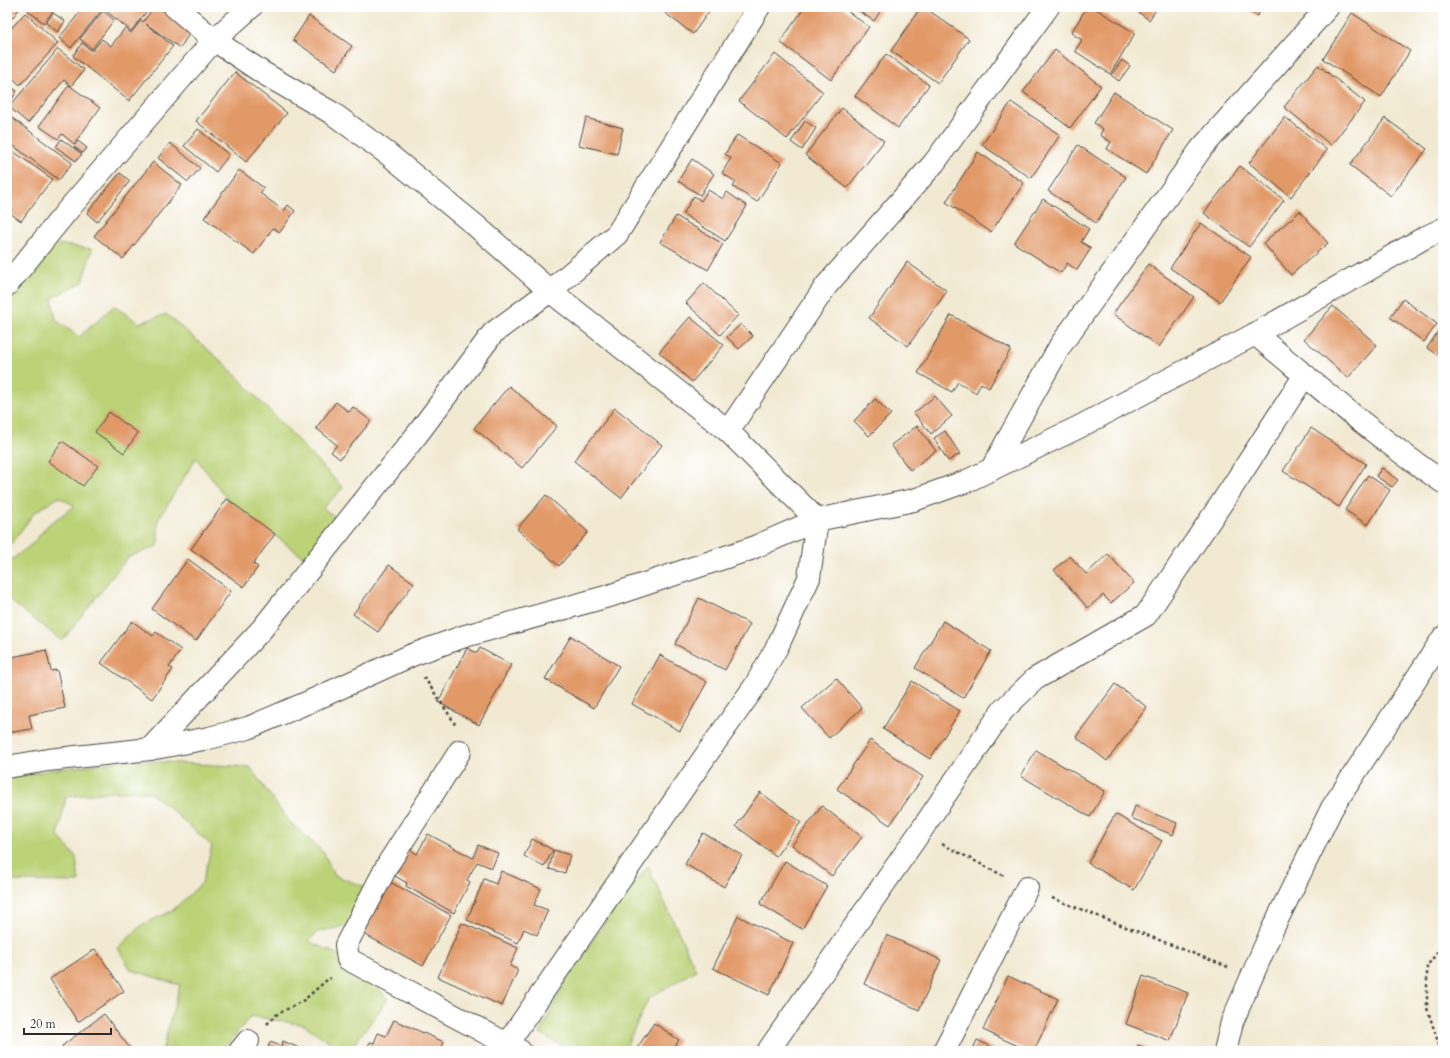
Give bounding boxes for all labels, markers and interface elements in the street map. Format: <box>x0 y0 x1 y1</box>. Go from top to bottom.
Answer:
scale bar <box>24 1010 111 1036</box>
text: 20 m <box>30 1016 57 1032</box>

